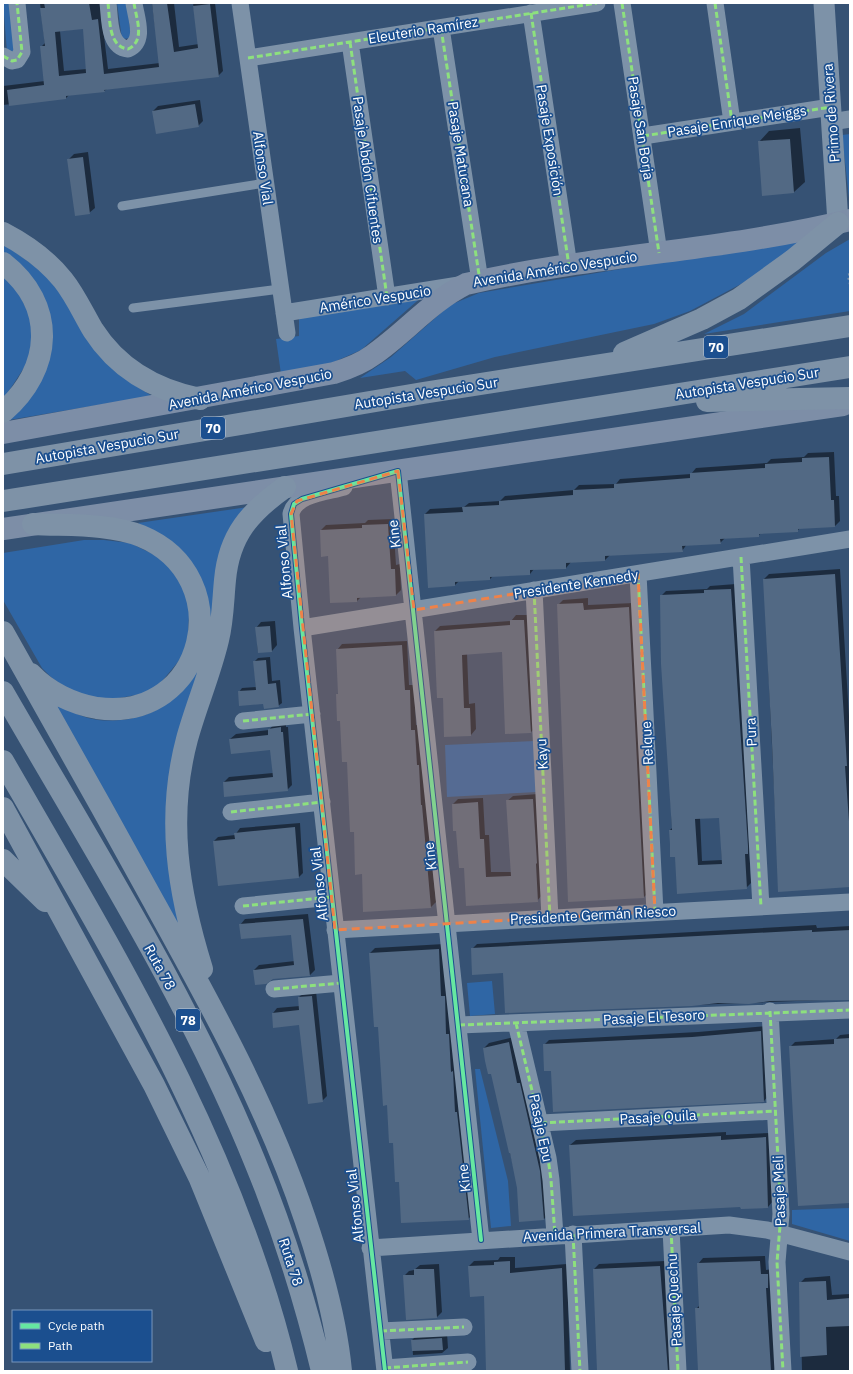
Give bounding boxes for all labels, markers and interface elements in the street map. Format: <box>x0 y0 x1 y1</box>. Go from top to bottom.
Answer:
street label: Eleuterio Ramírez <box>367 12 480 48</box>
street label: Primo de Rivera <box>819 63 843 163</box>
street label: Pasaje San Borja <box>624 75 658 182</box>
street label: Pasaje Exposición <box>532 83 568 197</box>
street label: Pasaje Abdón Cifuentes <box>349 95 387 245</box>
street label: Pasaje Matucana <box>444 100 478 208</box>
street label: Pasaje Enrique Meiggs <box>666 101 808 141</box>
street label: Alfonso Vial <box>249 130 277 206</box>
street label: Avenida Américo Vespucio <box>472 247 639 291</box>
street label: Américo Vespucio <box>318 281 432 317</box>
road number: 70 <box>704 336 728 358</box>
street label: Autopista Vespucio Sur <box>674 363 820 403</box>
street label: Avenida Américo Vespucio <box>167 364 333 414</box>
street label: Autopista Vespucio Sur <box>353 373 499 413</box>
road number: 70 <box>201 417 225 439</box>
street label: Autopista Vespucio Sur <box>34 425 180 467</box>
street label: Kine <box>383 519 405 549</box>
street label: Alfonso Vial <box>272 524 296 600</box>
street label: Presidente Kennedy <box>512 565 640 603</box>
street label: Pura <box>741 717 761 747</box>
street label: Relque <box>637 720 657 765</box>
street label: Kayu <box>532 738 552 770</box>
street label: Kine <box>420 841 440 871</box>
street label: Alfonso Vial <box>306 846 332 922</box>
street label: Presidente Germán Riesco <box>509 902 677 928</box>
street label: Ruta 78 <box>140 941 180 993</box>
street label: Pasaje El Tesoro <box>602 1005 706 1029</box>
road number: 78 <box>176 1009 200 1031</box>
street label: Pasaje Epu <box>525 1092 557 1164</box>
street label: Pasaje Quila <box>619 1106 698 1128</box>
street label: Pasaje Meli <box>769 1155 789 1227</box>
street label: Kine <box>454 1163 474 1193</box>
street label: Alfonso Vial <box>342 1168 368 1244</box>
street label: Avenida Primera Transversal <box>522 1218 702 1246</box>
street label: Ruta 78 <box>275 1236 307 1288</box>
street label: Pasaje Quechu <box>663 1253 685 1347</box>
legend <box>12 1310 152 1362</box>
text: Cycle path <box>48 1318 105 1333</box>
text: Path <box>48 1338 73 1353</box>

